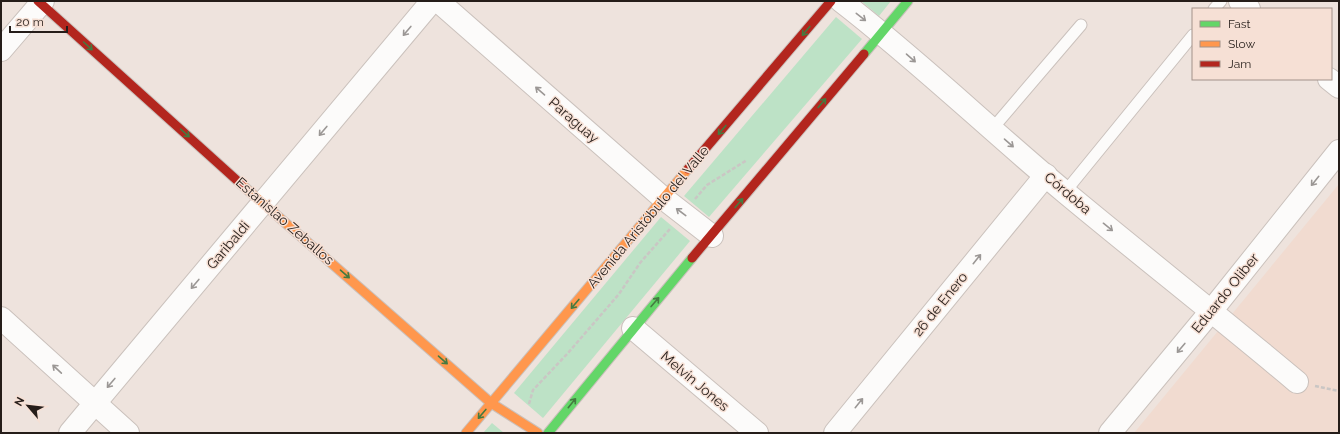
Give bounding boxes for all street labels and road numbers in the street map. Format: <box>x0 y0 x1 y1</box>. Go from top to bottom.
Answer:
street label: Paraguay <box>546 94 602 146</box>
street label: Avenida Aristóbulo del Valle <box>584 143 712 291</box>
street label: Córdoba <box>1041 169 1095 217</box>
street label: Estanislao Zeballos <box>233 174 337 268</box>
street label: Garibaldi <box>203 218 253 272</box>
street label: Eduardo Oliber <box>1188 250 1262 336</box>
street label: 26 de Enero <box>909 269 971 339</box>
street label: Melvin Jones <box>658 348 732 414</box>

